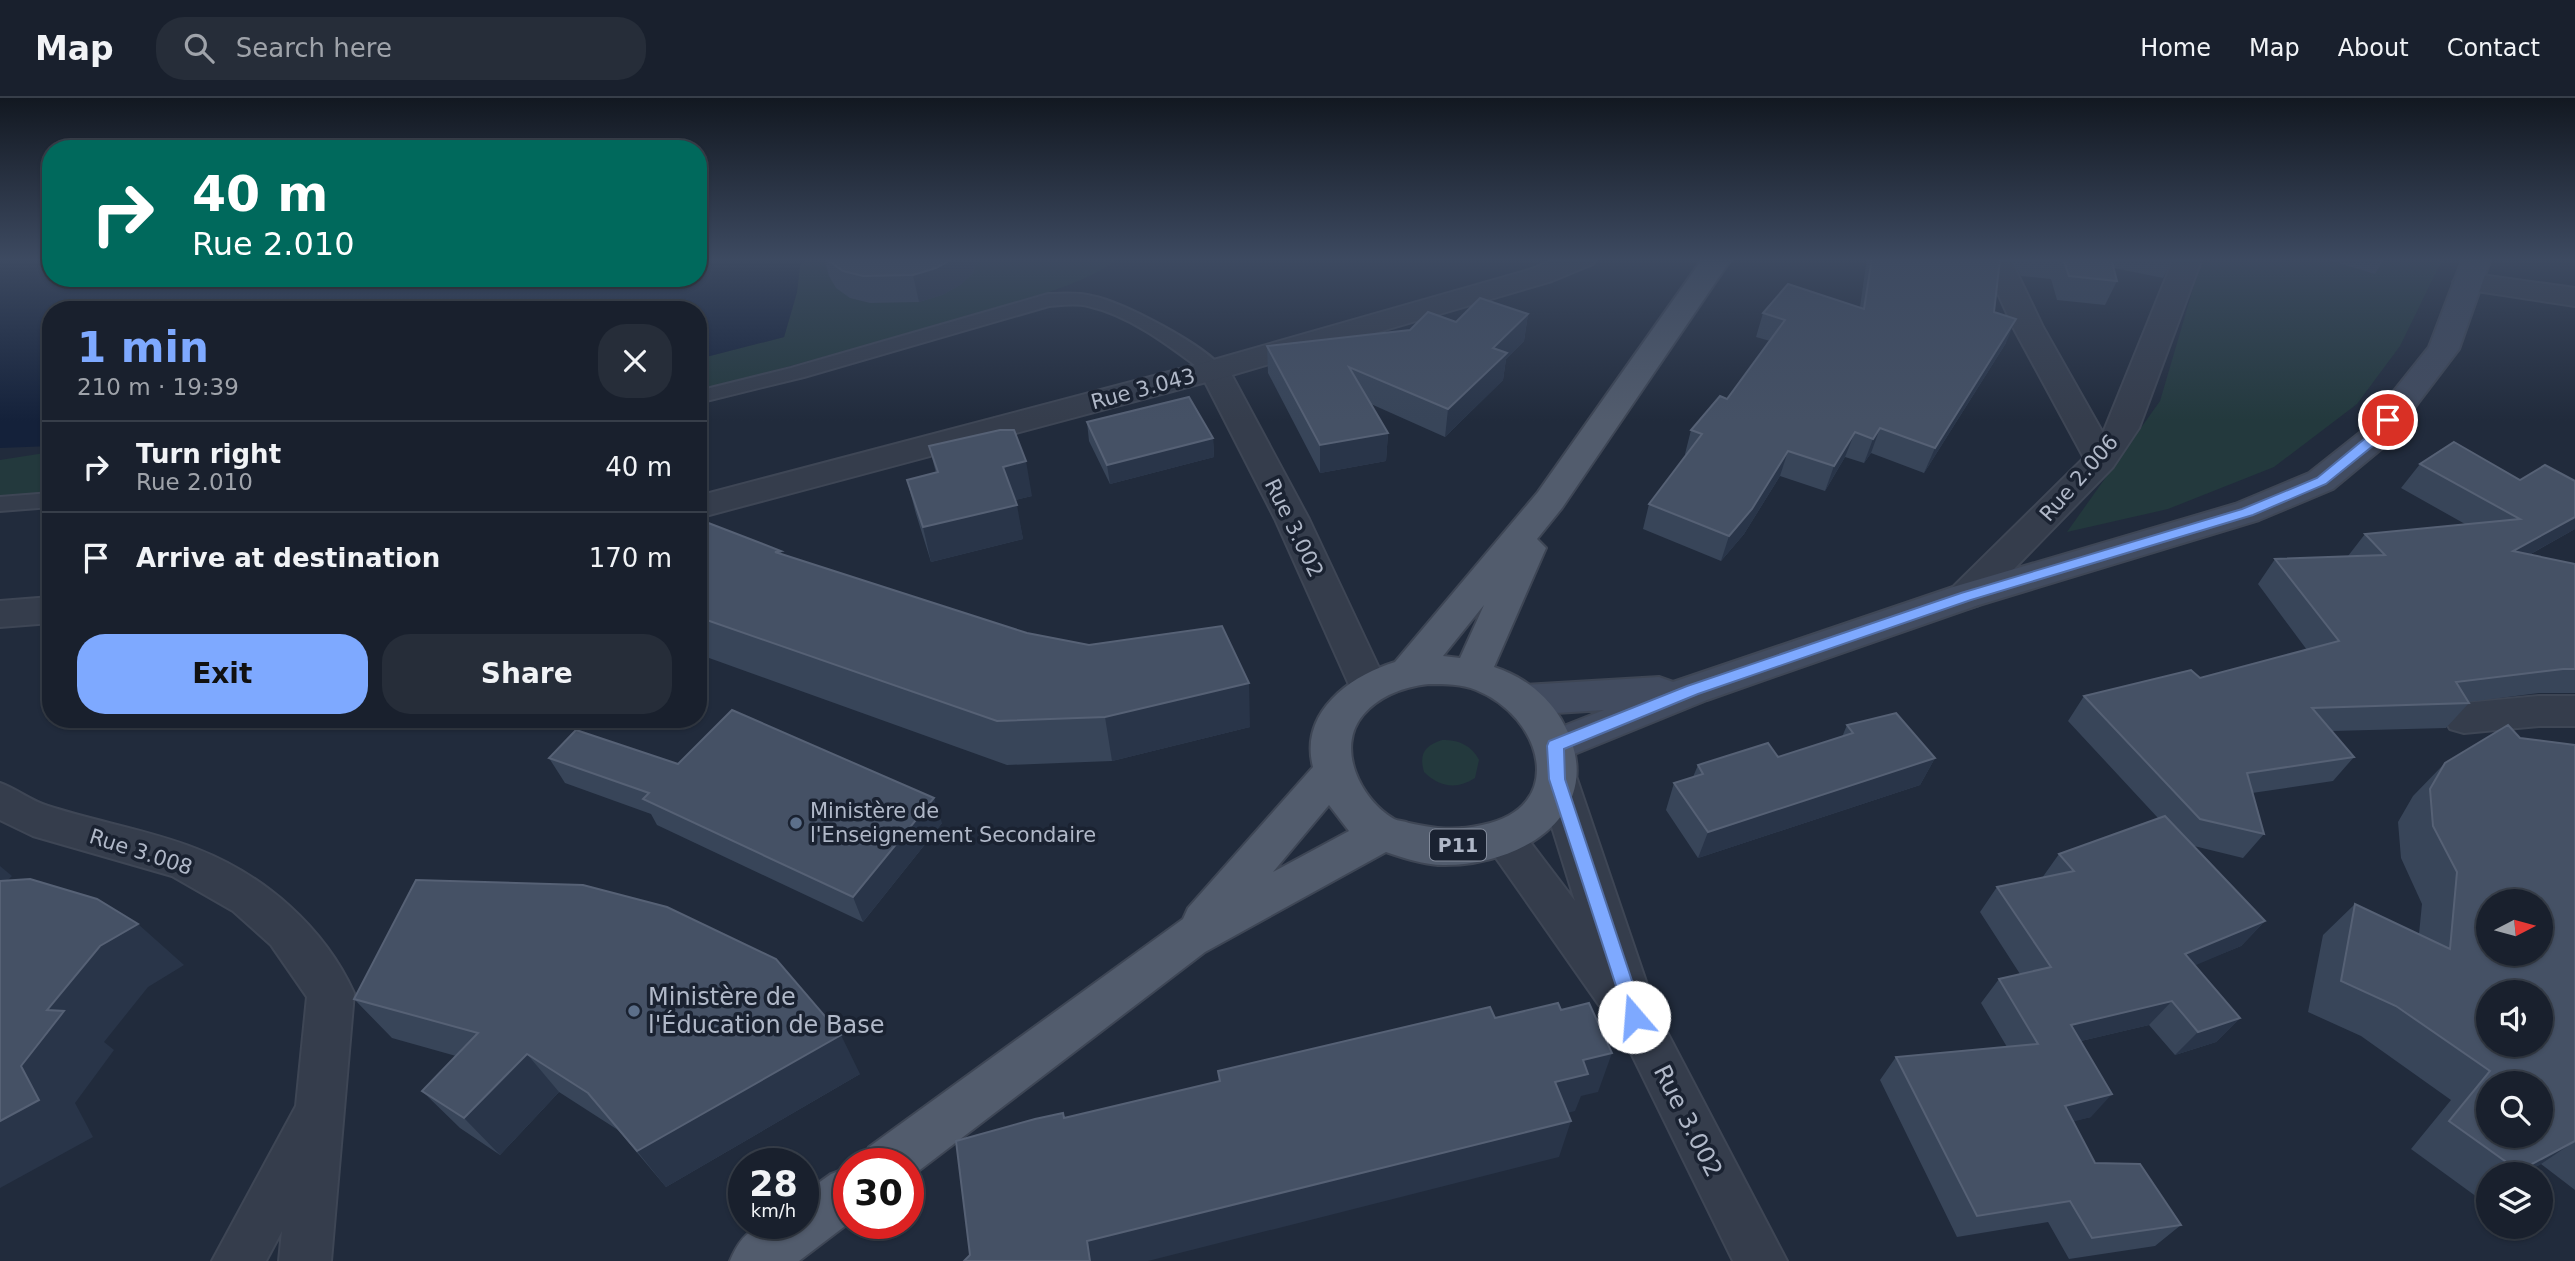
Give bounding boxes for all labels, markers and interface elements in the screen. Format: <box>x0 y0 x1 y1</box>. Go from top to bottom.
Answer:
search box <box>156 17 646 80</box>
text: Map <box>35 29 114 68</box>
icon: search <box>180 29 218 67</box>
text: Search here <box>236 33 392 63</box>
text: Home <box>2140 34 2211 62</box>
text: Map <box>2249 34 2300 62</box>
text: About <box>2338 34 2409 62</box>
text: Contact <box>2447 34 2540 62</box>
text: 40 m <box>192 166 328 223</box>
icon: right <box>77 168 168 259</box>
text: Rue 2.010 <box>192 225 355 263</box>
text: 1 min <box>77 323 209 372</box>
button: close <box>598 324 672 398</box>
street label: Rue 3.043 <box>1088 364 1198 414</box>
text: 210 m · 19:39 <box>77 374 239 400</box>
pin <box>2358 390 2418 450</box>
icon: arrive <box>2369 401 2407 439</box>
street label: Rue 2.006 <box>2035 430 2123 526</box>
text: Turn right <box>136 439 281 469</box>
icon: right <box>77 448 115 486</box>
text: 40 m <box>605 452 672 482</box>
text: Rue 2.010 <box>136 469 253 495</box>
street label: Rue 3.002 <box>1260 475 1328 581</box>
icon: arrive <box>77 539 115 577</box>
text: Arrive at destination <box>136 543 440 573</box>
text: 170 m <box>589 543 672 573</box>
button: Exit <box>77 634 368 714</box>
button: Share <box>382 634 672 714</box>
place label: Ministère de l'Enseignement Secondaire <box>810 799 1096 847</box>
marker: Ministère de l'Enseignement Secondaire <box>788 815 804 831</box>
street label: Rue 3.008 <box>87 824 195 880</box>
road number: P11 <box>1430 830 1486 860</box>
north arrow <box>2476 889 2553 966</box>
map controls <box>2476 889 2553 1239</box>
position arrow <box>1597 980 1671 1054</box>
button: sound <box>2476 980 2553 1057</box>
place label: Ministère de l'Éducation de Base <box>648 983 884 1039</box>
marker: Ministère de l'Éducation de Base <box>626 1003 642 1019</box>
street label: Rue 3.002 <box>1648 1060 1728 1182</box>
button: search <box>2476 1071 2553 1148</box>
speed limit sign: 30 <box>833 1148 924 1239</box>
button: layers <box>2476 1162 2553 1239</box>
text: 28 <box>749 1164 798 1204</box>
text: km/h <box>751 1200 796 1221</box>

